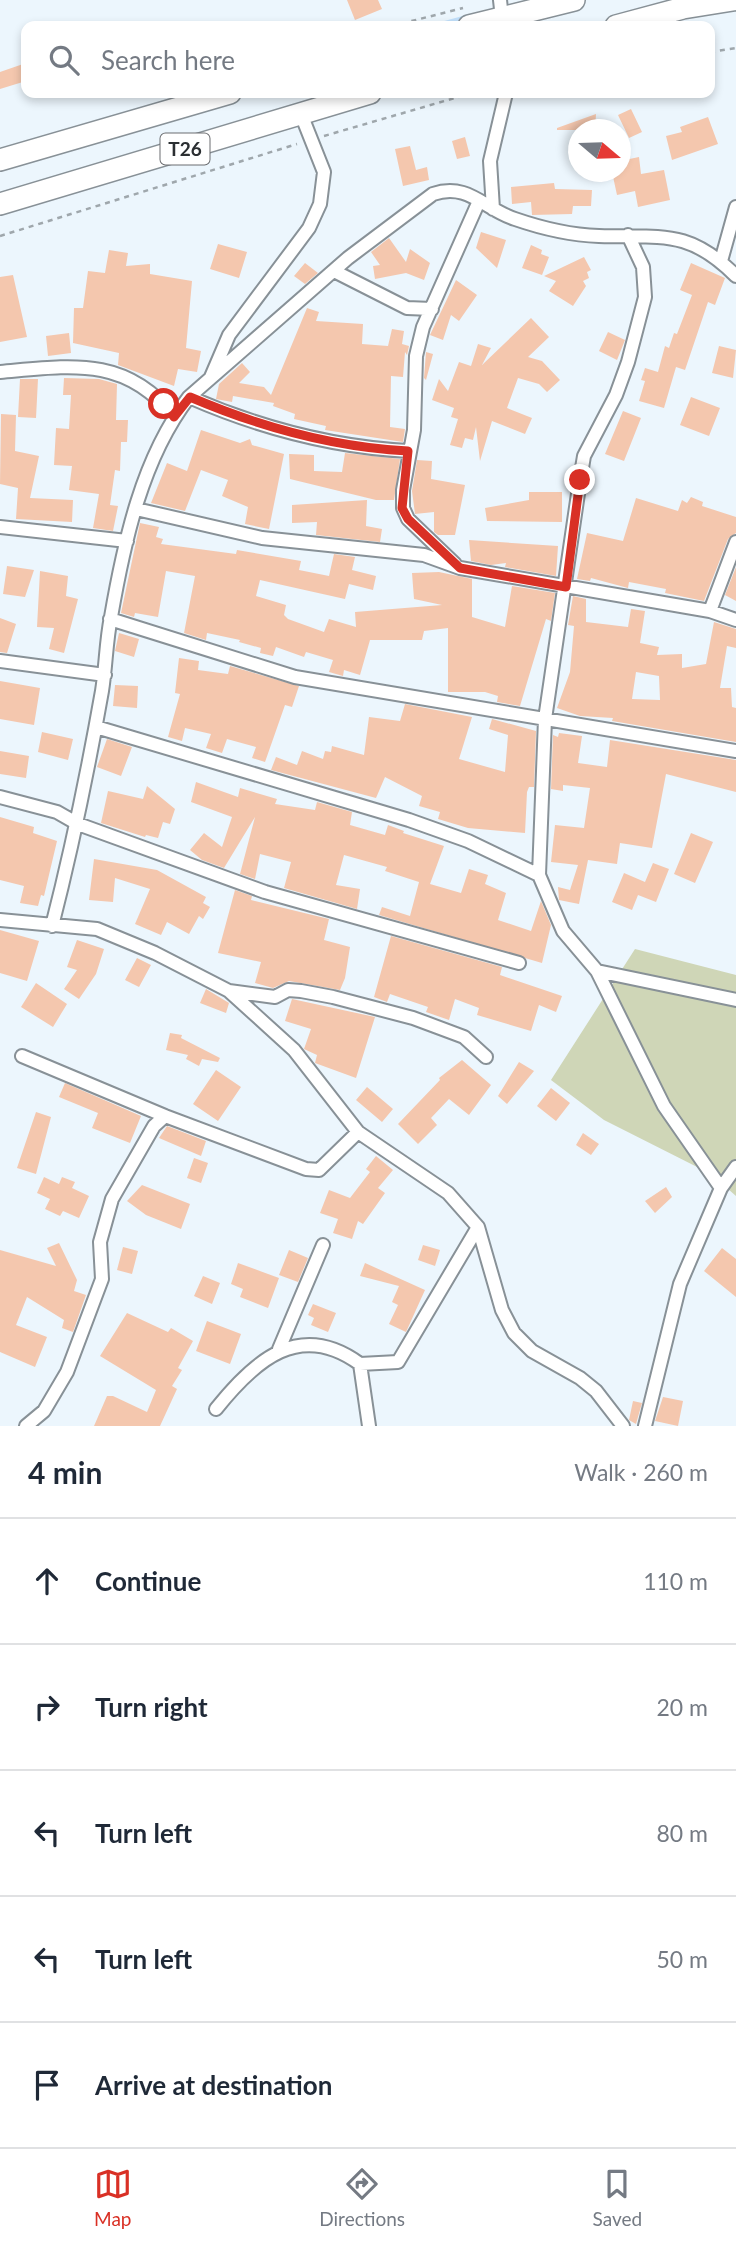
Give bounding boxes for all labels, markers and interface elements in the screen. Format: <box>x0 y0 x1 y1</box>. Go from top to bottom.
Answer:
search box <box>21 21 715 98</box>
icon: search <box>45 41 83 79</box>
text: Search here <box>101 44 235 76</box>
north arrow <box>568 119 631 182</box>
road number: T26 <box>160 134 210 164</box>
route start <box>148 388 179 419</box>
route end <box>564 464 595 495</box>
text: 4 min <box>28 1454 102 1490</box>
text: Walk · 260 m <box>574 1458 708 1486</box>
icon: ahead <box>28 1562 66 1600</box>
text: Continue <box>95 1565 201 1597</box>
text: 110 m <box>643 1567 708 1595</box>
icon: right <box>28 1688 66 1726</box>
text: Turn right <box>95 1691 208 1723</box>
text: 20 m <box>657 1693 708 1721</box>
icon: left <box>28 1814 66 1852</box>
text: Turn left <box>95 1817 192 1849</box>
text: 80 m <box>657 1819 708 1847</box>
icon: left <box>28 1940 66 1978</box>
text: Turn left <box>95 1943 192 1975</box>
text: 50 m <box>657 1945 708 1973</box>
icon: arrive <box>28 2066 66 2104</box>
text: Arrive at destination <box>95 2069 332 2101</box>
tab: Map <box>94 2165 132 2230</box>
tab: Directions <box>319 2165 405 2230</box>
tab: Saved <box>593 2165 642 2230</box>

